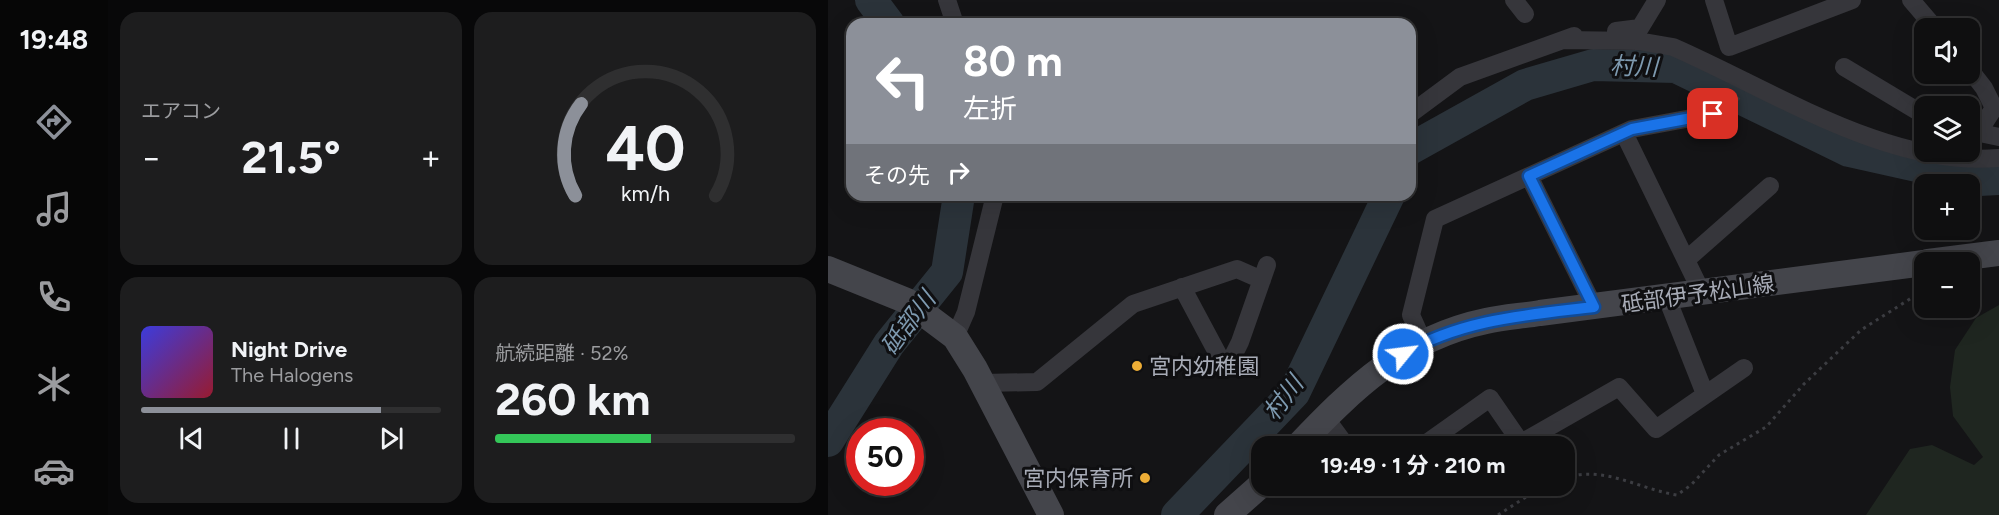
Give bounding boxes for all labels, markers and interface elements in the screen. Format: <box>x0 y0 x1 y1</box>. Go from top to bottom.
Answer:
map controls <box>1914 18 1980 318</box>
button: sound <box>1914 18 1980 84</box>
text: 19:48 <box>20 23 88 56</box>
text: 80 m <box>963 36 1063 87</box>
icon: left <box>864 42 942 120</box>
water label: 村川 <box>1610 51 1661 81</box>
pin <box>1687 88 1738 139</box>
text: 左折 <box>963 92 1017 125</box>
button: layers <box>1914 96 1980 162</box>
icon: arrive <box>1696 97 1729 130</box>
text: エアコン <box>141 99 221 123</box>
icon: directions <box>33 101 75 143</box>
text: 40 <box>605 111 685 186</box>
text: 21.5° <box>241 130 341 184</box>
text: − <box>141 138 162 177</box>
text: + <box>420 138 441 177</box>
icon: right <box>942 156 975 189</box>
text: その先 <box>864 162 930 189</box>
button: + <box>1914 174 1980 240</box>
text: km/h <box>621 181 669 206</box>
icon: music <box>33 188 75 230</box>
button: − <box>1914 252 1980 318</box>
street label: 砥部伊予松山線 <box>1620 270 1776 318</box>
icon: phone <box>33 276 75 318</box>
water label: 砥部川 <box>875 283 943 360</box>
position arrow <box>1371 322 1435 386</box>
text: Night Drive <box>231 336 347 363</box>
text: 航続距離 · 52% <box>495 341 628 365</box>
place label: 宮内幼稚園 <box>1149 353 1259 380</box>
marker: 宮内幼稚園 <box>1130 359 1144 373</box>
icon: climate <box>33 363 75 405</box>
text: The Halogens <box>231 363 353 387</box>
water label: 村川 <box>1257 368 1311 426</box>
text: 260 km <box>495 372 650 426</box>
speed limit sign: 50 <box>846 418 924 496</box>
icon: previous <box>175 422 208 455</box>
icon: pause <box>275 422 308 455</box>
icon: next <box>375 422 408 455</box>
icon: car <box>33 450 75 492</box>
text: 19:49 · 1 分 · 210 m <box>1321 452 1505 479</box>
place label: 宮内保育所 <box>1023 465 1133 492</box>
marker: 宮内保育所 <box>1138 471 1152 485</box>

